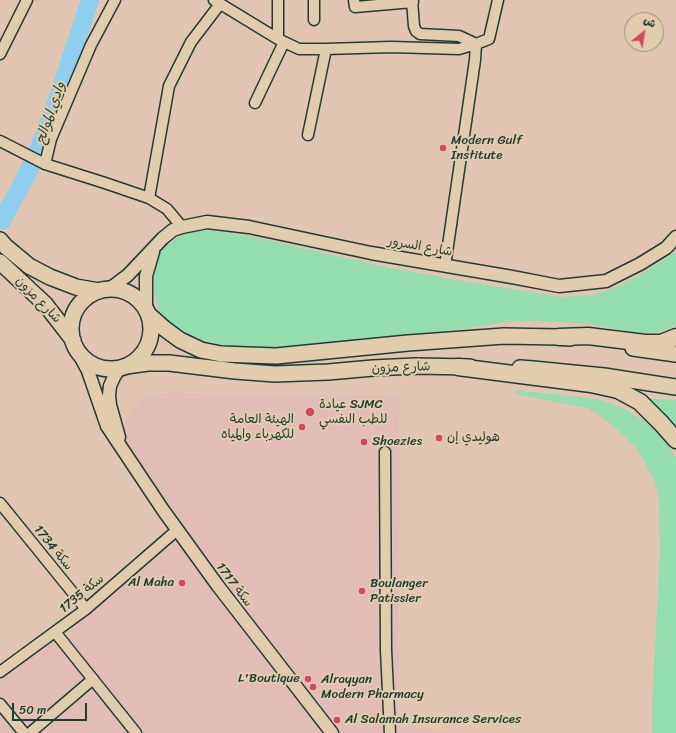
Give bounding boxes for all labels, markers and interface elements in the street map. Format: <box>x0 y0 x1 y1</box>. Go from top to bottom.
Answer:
text: ش <box>640 11 660 33</box>
north arrow <box>624 12 664 52</box>
water label: وادي الموالح <box>33 80 69 146</box>
place label: Modern Gulf Institute <box>451 133 522 164</box>
marker: Modern Gulf Institute <box>438 143 448 153</box>
street label: شارع السرور <box>387 234 453 260</box>
street label: شارع مزون <box>12 273 64 327</box>
street label: شارع مزون <box>371 359 431 377</box>
place label: عيادة SJMC للطب النفسي <box>319 397 387 428</box>
marker: عيادة SJMC للطب النفسي <box>304 406 316 418</box>
place label: الهيئة العامة للكهرباء والمياه <box>221 412 294 443</box>
marker: الهيئة العامة للكهرباء والمياه <box>297 422 307 432</box>
place label: هوليدي إن <box>447 430 500 446</box>
marker: هوليدي إن <box>434 433 444 443</box>
place label: Shoezies <box>372 434 422 450</box>
marker: Shoezies <box>359 437 369 447</box>
street label: سكة 1734 <box>30 522 76 574</box>
street label: سكة 1717 <box>212 560 256 610</box>
street label: سكة 1735 <box>56 571 108 617</box>
place label: Al Maha <box>128 575 174 591</box>
place label: Boulanger Patissier <box>370 576 428 607</box>
marker: Al Maha <box>177 578 187 588</box>
marker: Boulanger Patissier <box>357 586 367 596</box>
place label: L'Boutique <box>238 671 300 687</box>
place label: Alrayyan Modern Pharmacy <box>321 672 424 703</box>
marker: L'Boutique <box>303 674 313 684</box>
marker: Alrayyan Modern Pharmacy <box>308 682 318 692</box>
scale bar <box>14 695 89 721</box>
text: 50 m <box>19 699 46 721</box>
place label: Al Salamah Insurance Services <box>345 712 521 728</box>
marker: Al Salamah Insurance Services <box>332 715 342 725</box>

